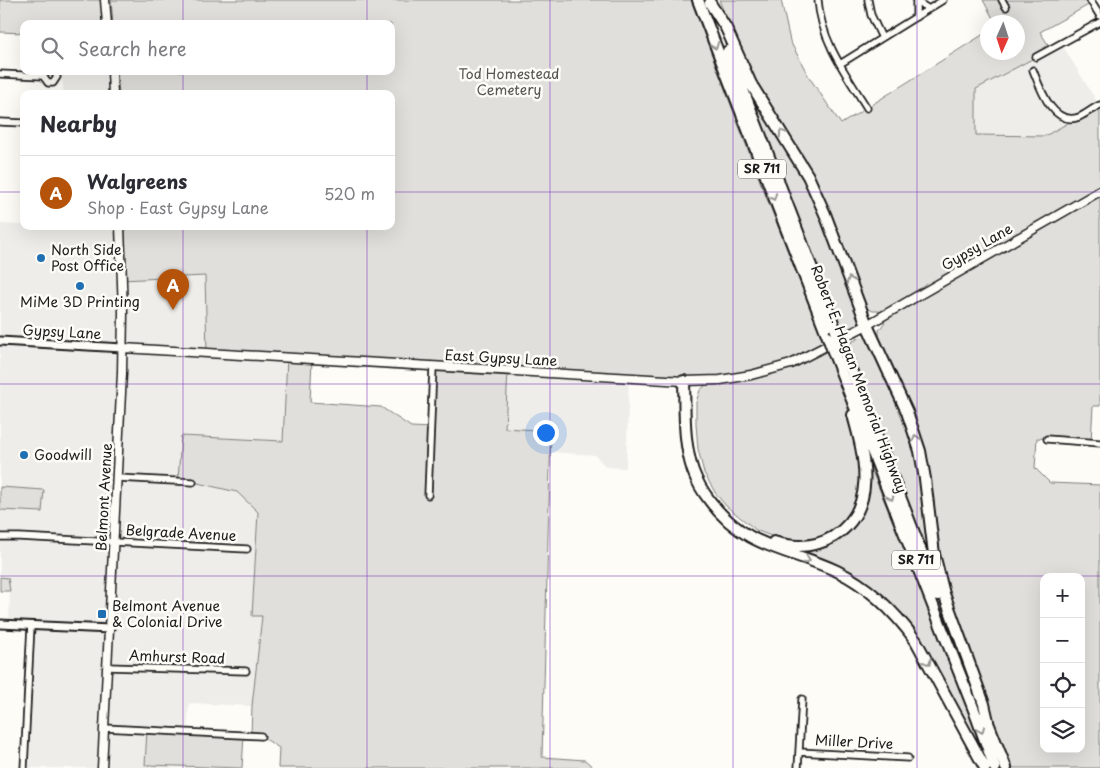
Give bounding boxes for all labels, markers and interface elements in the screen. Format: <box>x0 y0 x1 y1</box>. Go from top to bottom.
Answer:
north arrow <box>980 15 1025 60</box>
search box <box>20 20 395 75</box>
icon: search <box>38 34 66 62</box>
text: Search here <box>78 34 187 62</box>
one-way arrow <box>709 41 719 49</box>
park label: Tod Homestead Cemetery <box>458 63 560 100</box>
text: Nearby <box>40 107 117 139</box>
one-way arrow <box>779 129 788 138</box>
road number: SR 711 <box>738 160 786 178</box>
text: Walgreens <box>87 167 187 195</box>
text: A <box>50 181 62 205</box>
text: 520 m <box>324 181 375 205</box>
one-way arrow <box>767 192 778 201</box>
text: Shop · East Gypsy Lane <box>87 195 269 219</box>
street label: Gypsy Lane <box>937 218 1016 275</box>
place label: North Side Post Office <box>51 239 124 276</box>
marker: North Side Post Office <box>35 252 47 264</box>
street label: Robert E. Hagan Memorial Highway <box>806 262 913 496</box>
pin: A <box>157 269 189 310</box>
one-way arrow <box>846 276 856 285</box>
marker: MiMe 3D Printing <box>74 280 86 292</box>
place label: MiMe 3D Printing <box>20 291 140 312</box>
street label: Gypsy Lane <box>22 319 102 344</box>
street label: East Gypsy Lane <box>444 344 558 371</box>
your location <box>533 420 559 446</box>
one-way arrow <box>912 434 922 443</box>
street label: Belmont Avenue <box>90 442 117 551</box>
place label: Goodwill <box>34 444 92 465</box>
marker: Goodwill <box>18 449 30 461</box>
one-way arrow <box>885 492 895 501</box>
street label: Belgrade Avenue <box>125 519 237 546</box>
road number: SR 711 <box>892 550 940 570</box>
one-way arrow <box>802 554 811 564</box>
map controls <box>1040 573 1085 753</box>
button: + <box>1040 573 1085 618</box>
place label: Belmont Avenue & Colonial Drive <box>112 595 223 632</box>
marker: Belmont Avenue & Colonial Drive <box>96 608 108 620</box>
button: − <box>1040 618 1085 663</box>
street label: Amhurst Road <box>129 644 226 669</box>
one-way arrow <box>921 656 931 665</box>
button: locate <box>1040 663 1085 708</box>
button: layers <box>1040 708 1085 753</box>
one-way arrow <box>975 725 985 734</box>
street label: Miller Drive <box>814 729 894 754</box>

